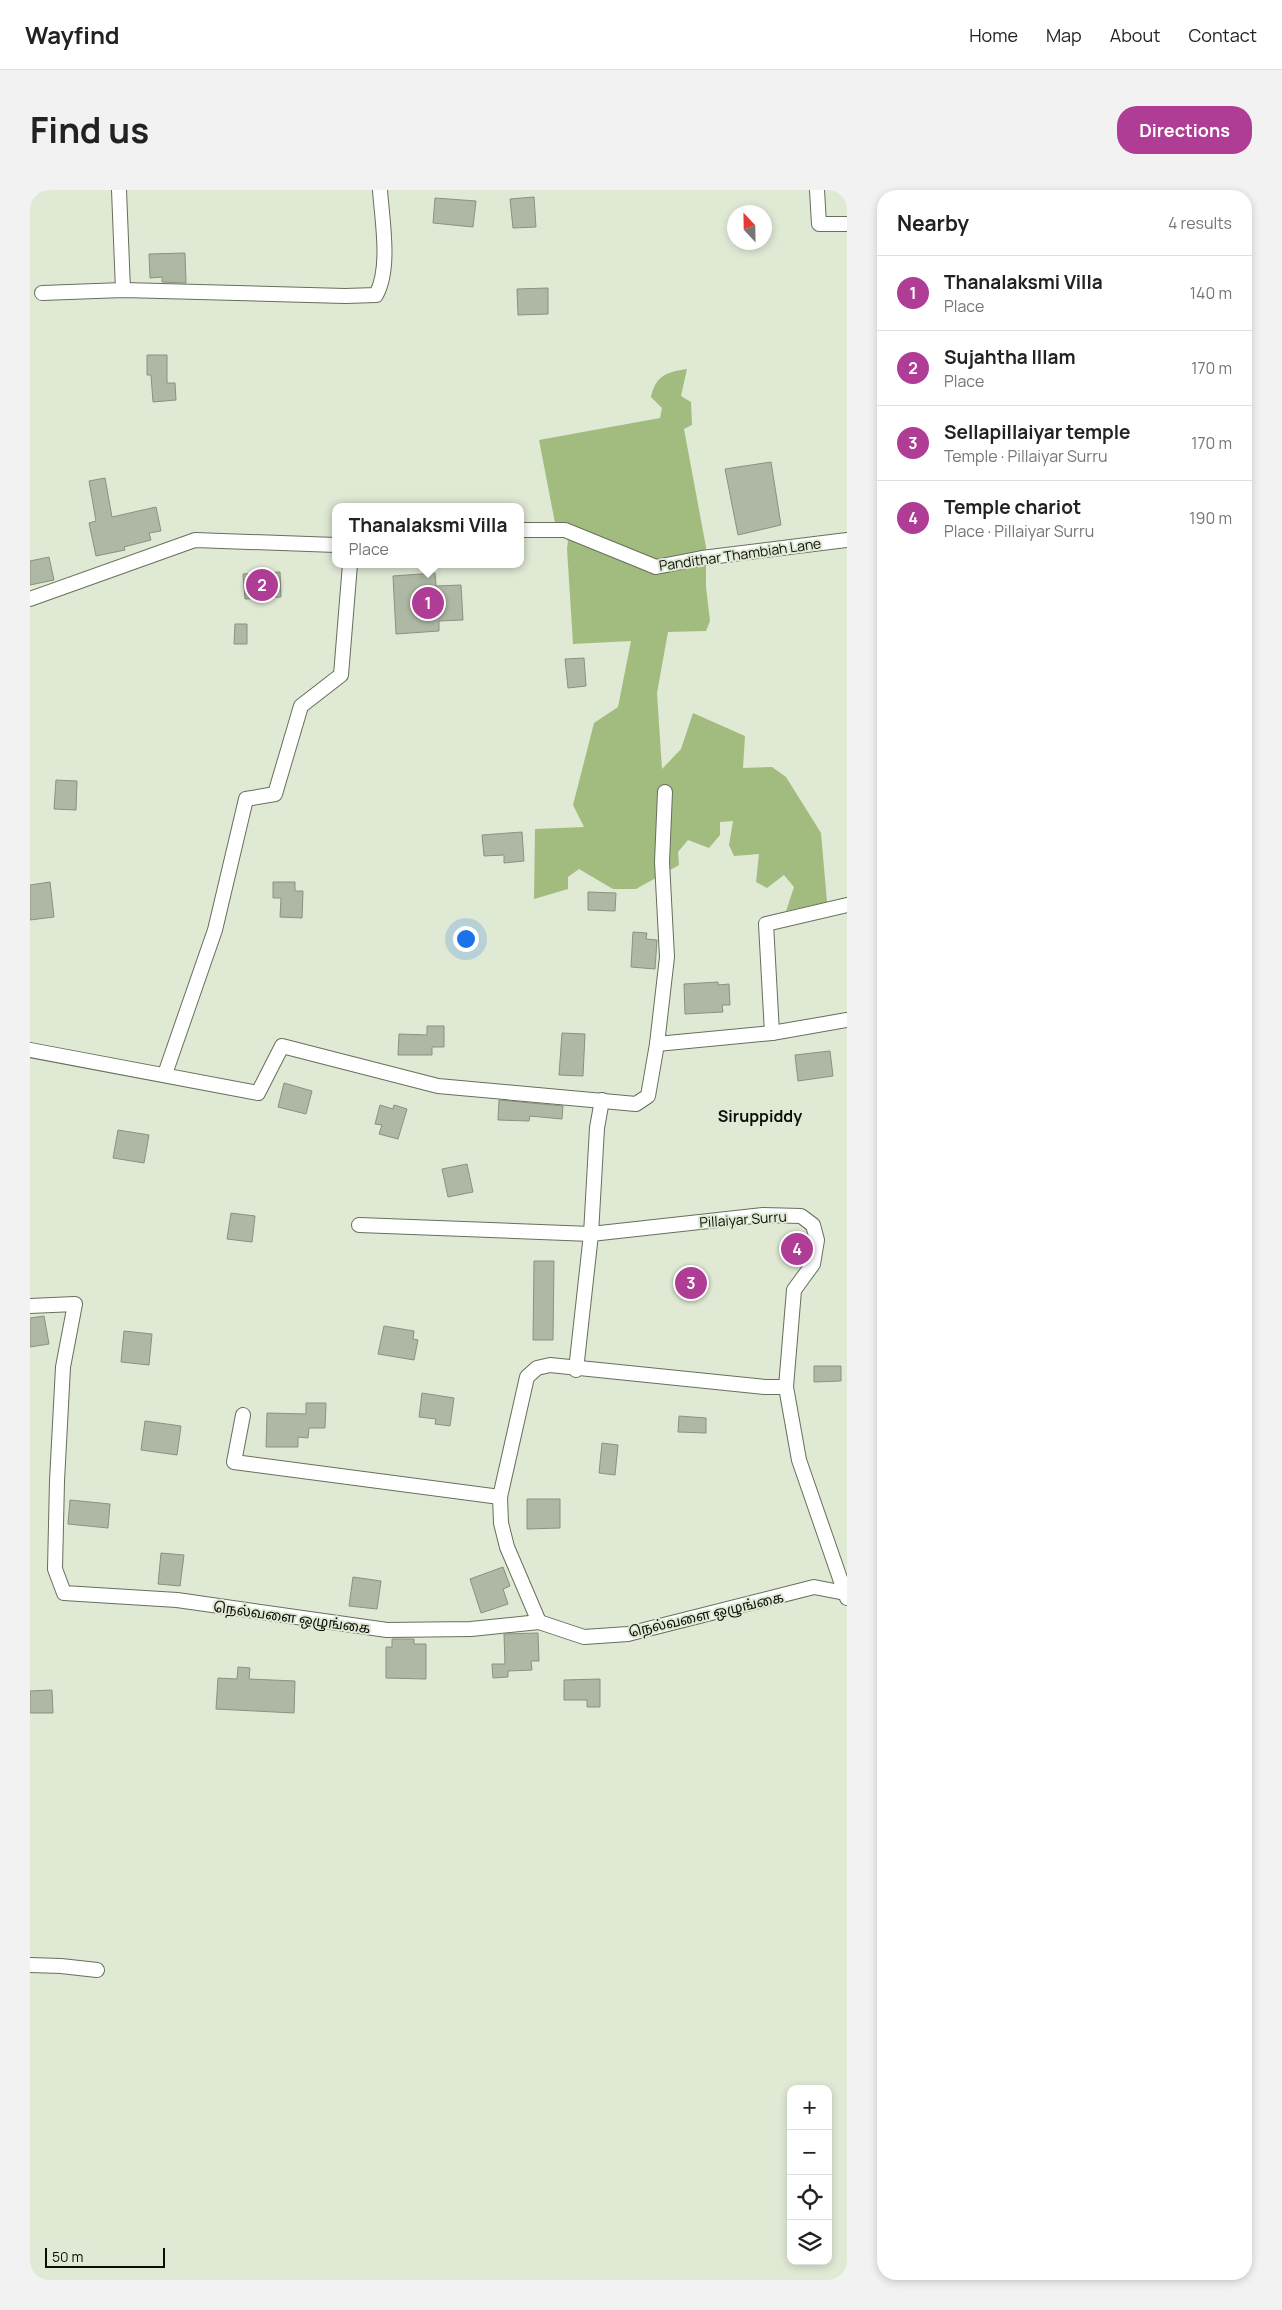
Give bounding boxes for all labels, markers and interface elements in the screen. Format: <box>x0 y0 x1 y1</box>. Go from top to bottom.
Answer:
text: Wayfind <box>25 18 120 51</box>
text: Home <box>969 23 1018 47</box>
text: Map <box>1046 23 1082 47</box>
text: About <box>1110 23 1160 47</box>
text: Contact <box>1188 23 1257 47</box>
text: Find us <box>30 106 149 154</box>
button: Directions <box>1117 106 1252 154</box>
north arrow <box>727 205 772 250</box>
text: Nearby <box>897 209 969 237</box>
text: 4 results <box>1168 212 1232 234</box>
text: Thanalaksmi Villa <box>944 269 1103 295</box>
text: 1 <box>909 282 917 304</box>
text: 140 m <box>1190 282 1232 304</box>
text: Place <box>944 295 984 317</box>
text: Sujahtha Illam <box>944 344 1076 370</box>
text: 2 <box>908 357 918 379</box>
text: 170 m <box>1191 357 1232 379</box>
text: Place <box>944 370 984 392</box>
text: Sellapillaiyar temple <box>944 419 1131 445</box>
text: 3 <box>908 432 918 454</box>
text: 170 m <box>1191 432 1232 454</box>
text: Temple · Pillaiyar Surru <box>944 445 1107 467</box>
text: Temple chariot <box>944 494 1081 520</box>
popup <box>332 503 524 568</box>
text: 4 <box>908 507 918 529</box>
text: 190 m <box>1189 507 1232 529</box>
text: Thanalaksmi Villa <box>349 512 507 538</box>
text: Place · Pillaiyar Surru <box>944 520 1094 542</box>
street label: Pandithar Thambiah Lane <box>658 533 822 575</box>
text: Place <box>349 538 389 560</box>
pin: 2 <box>246 566 278 604</box>
pin: 1 <box>412 584 444 622</box>
your location <box>453 926 479 952</box>
district label: Siruppiddy <box>718 1105 802 1127</box>
street label: Pillaiyar Surru <box>699 1206 787 1232</box>
pin: 4 <box>781 1230 813 1268</box>
pin: 3 <box>675 1264 707 1302</box>
street label: நெல்வளை ஒழுங்கை <box>627 1587 786 1642</box>
street label: நெல்வளை ஒழுங்கை <box>212 1597 372 1638</box>
map controls <box>787 2085 832 2265</box>
button: + <box>787 2085 832 2130</box>
button: − <box>787 2130 832 2175</box>
button: locate <box>787 2175 832 2220</box>
button: layers <box>787 2220 832 2265</box>
scale bar <box>45 2245 165 2268</box>
text: 50 m <box>52 2247 83 2266</box>

